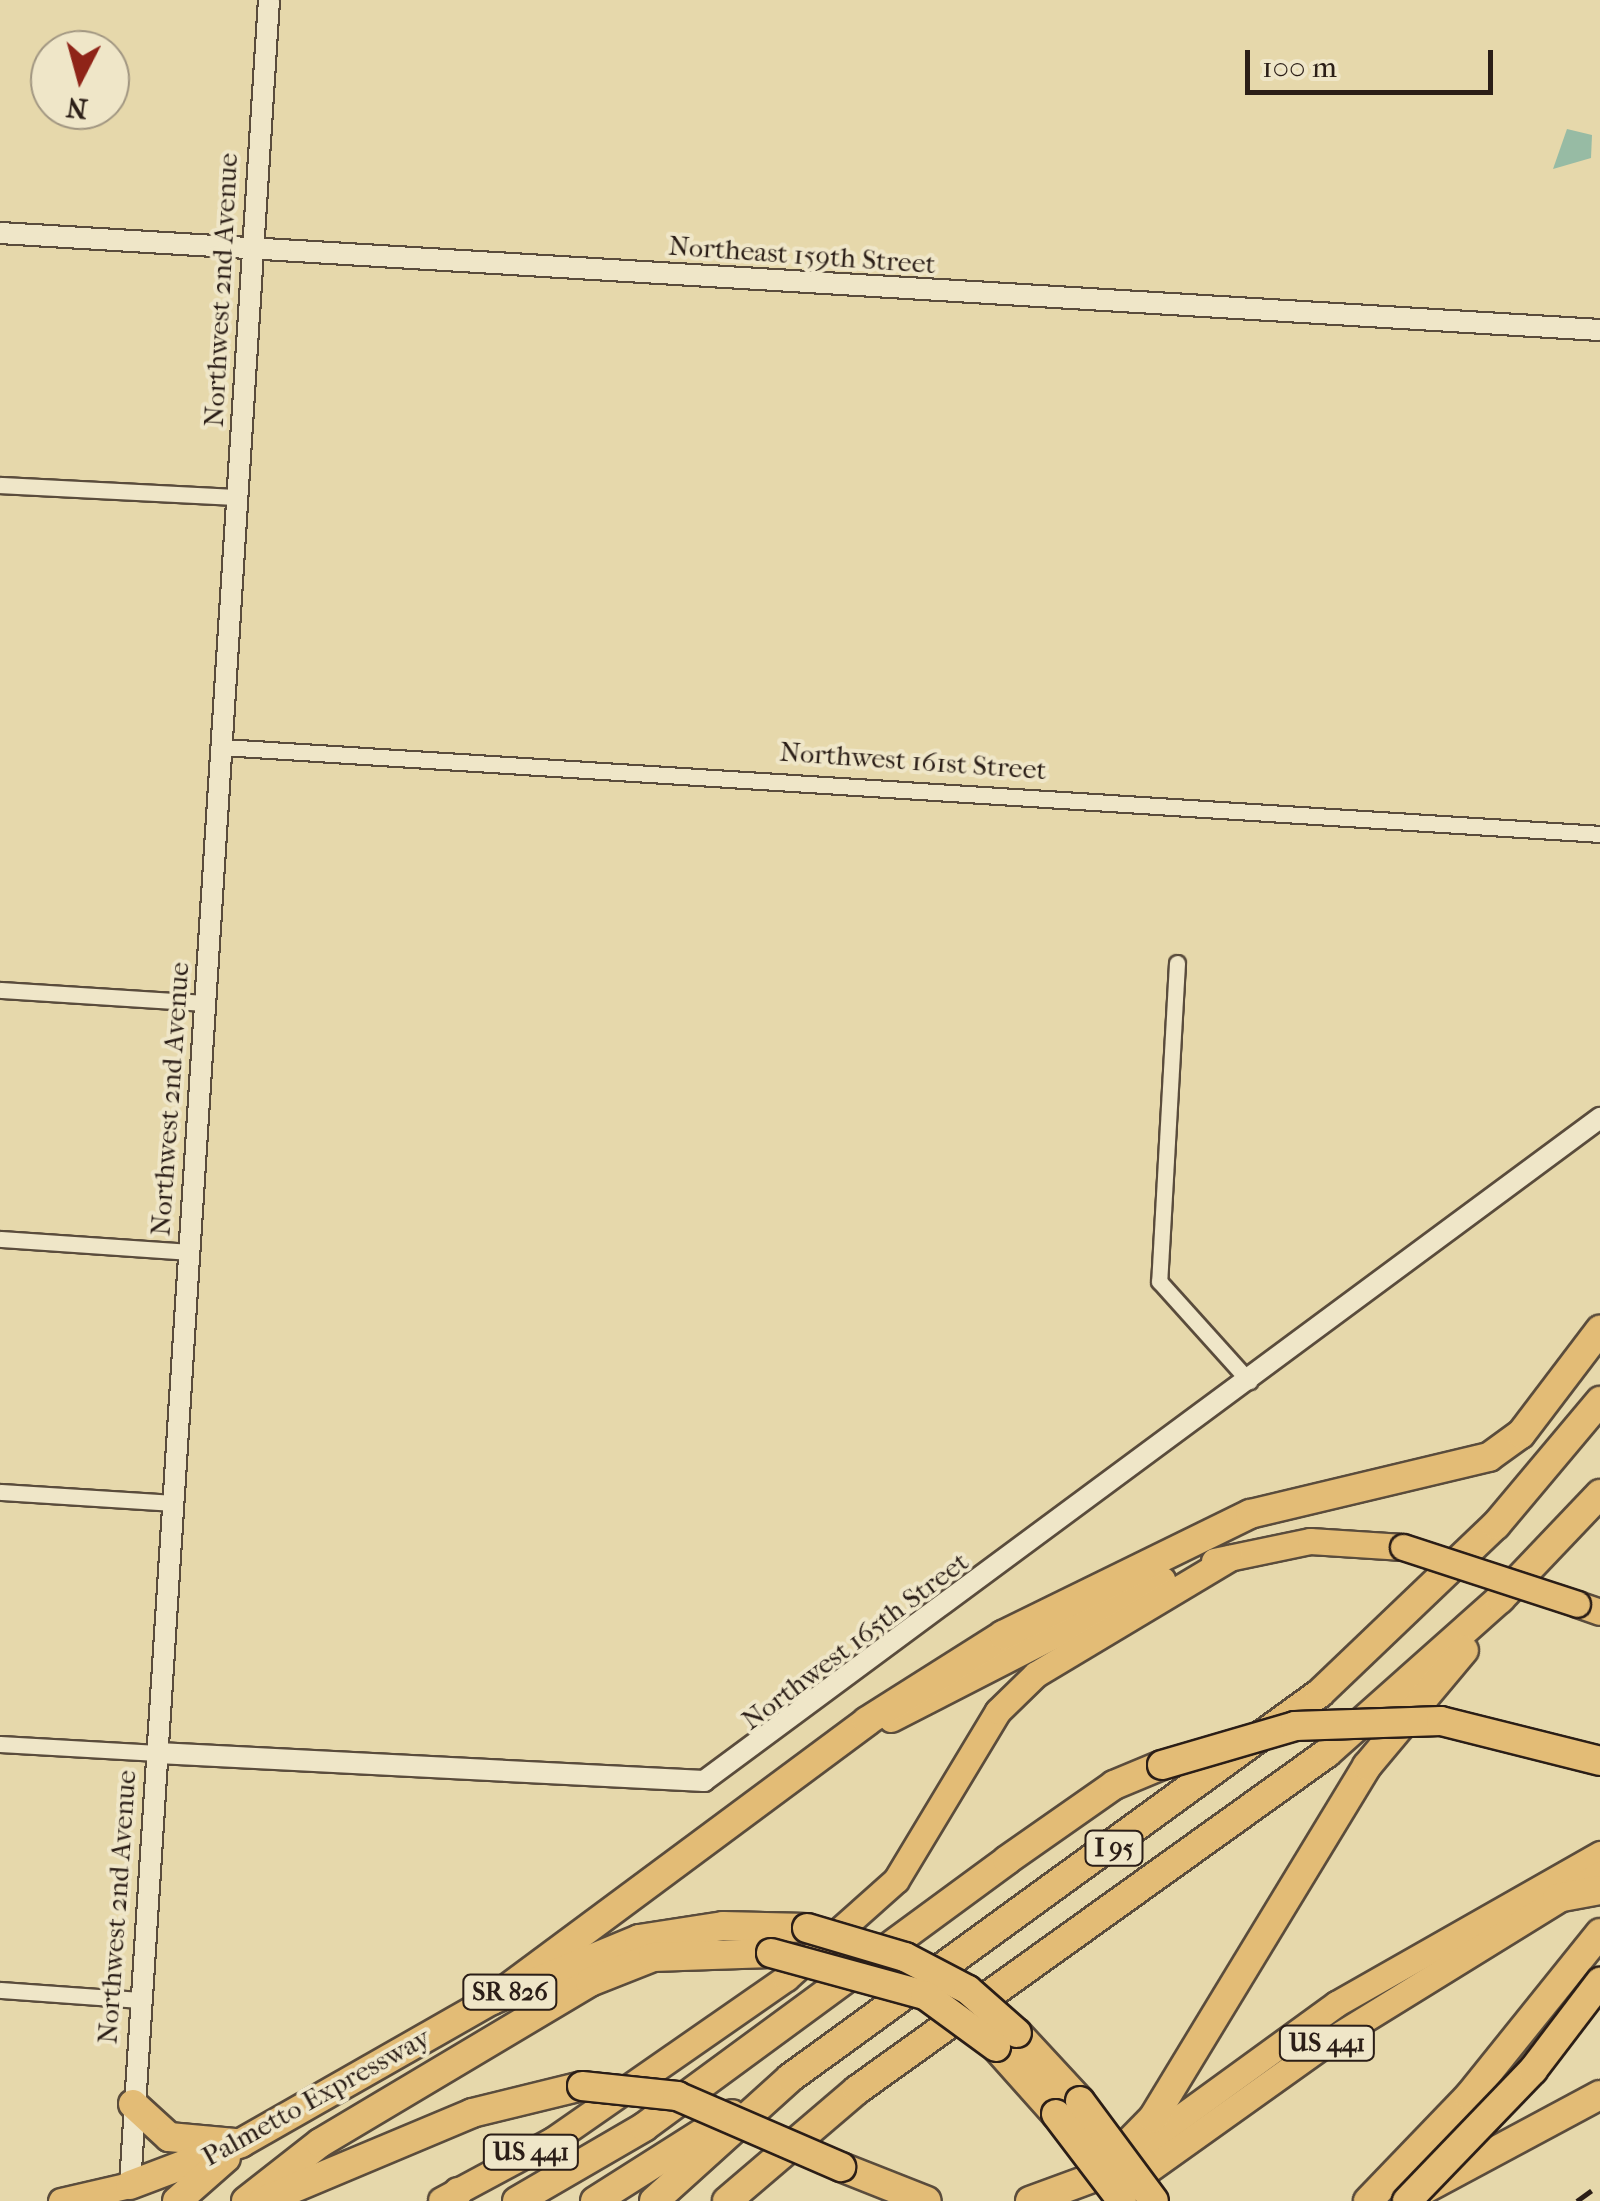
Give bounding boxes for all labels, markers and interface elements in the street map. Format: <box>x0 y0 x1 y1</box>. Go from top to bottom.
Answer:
north arrow <box>30 30 130 130</box>
scale bar <box>1250 30 1498 92</box>
text: 100 m <box>1262 50 1337 85</box>
text: N <box>65 91 89 126</box>
street label: Northwest 2nd Avenue <box>197 152 245 428</box>
street label: Northeast 159th Street <box>667 229 937 281</box>
street label: Northwest 161st Street <box>778 735 1048 787</box>
street label: Northwest 2nd Avenue <box>144 961 196 1237</box>
street label: Northwest 165th Street <box>735 1545 975 1737</box>
street label: Northwest 2nd Avenue <box>91 1769 143 2045</box>
road number: I 95 <box>1084 1828 1144 1868</box>
road number: SR 826 <box>460 1972 560 2012</box>
street label: Palmetto Expressway <box>196 2020 436 2174</box>
road number: US 441 <box>1277 2023 1377 2063</box>
road number: US 441 <box>481 2132 581 2172</box>

